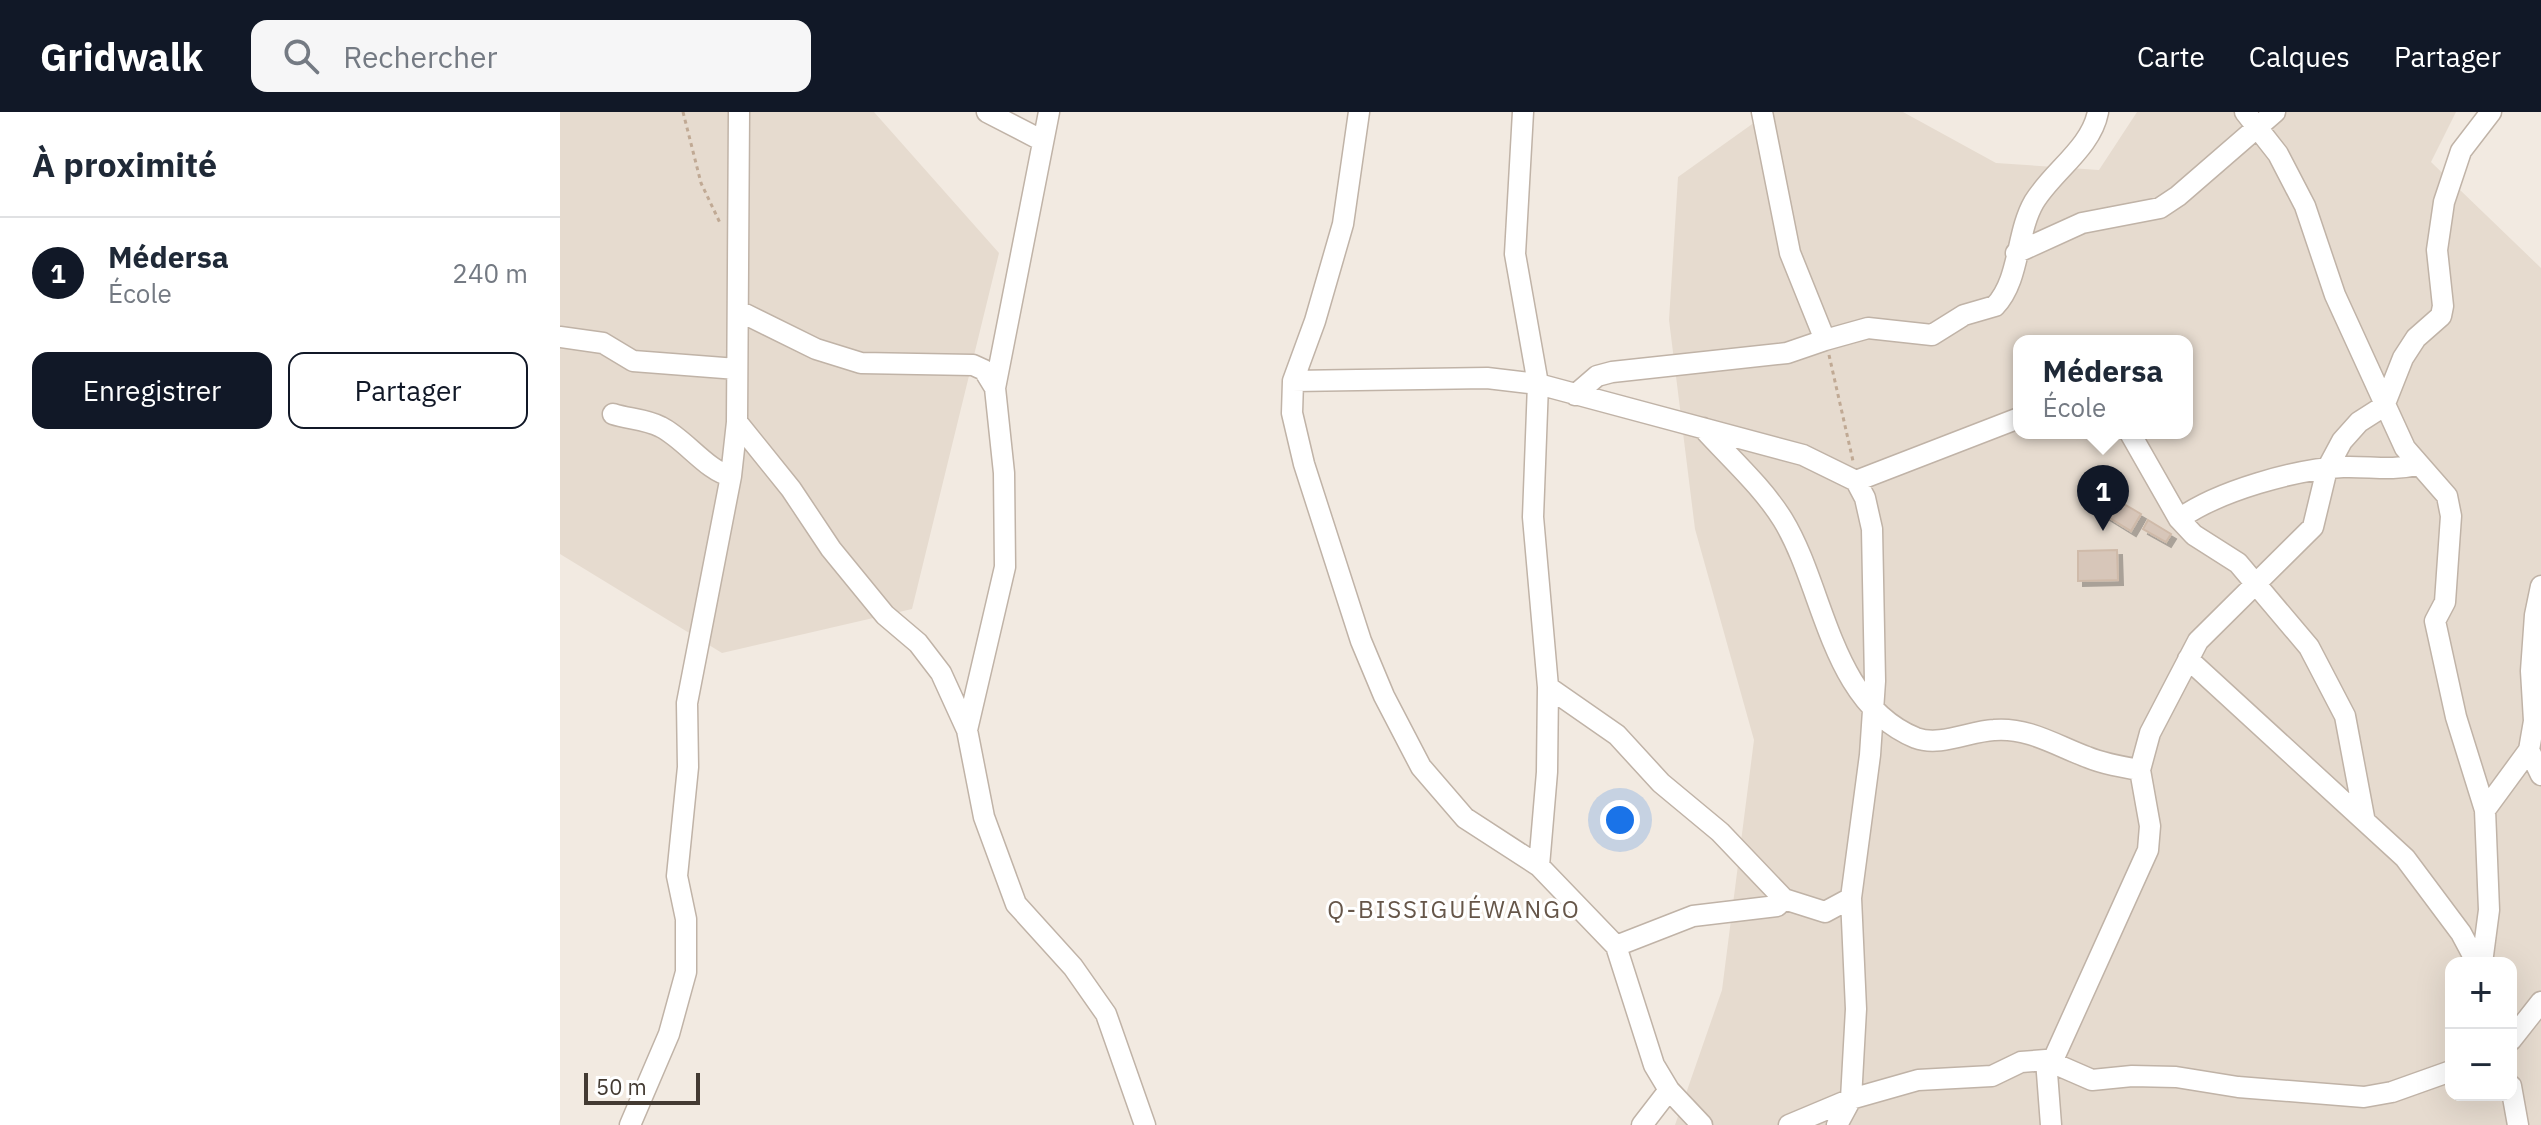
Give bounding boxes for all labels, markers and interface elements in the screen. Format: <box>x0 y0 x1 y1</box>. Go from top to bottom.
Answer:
search box <box>251 20 811 92</box>
text: Gridwalk <box>40 32 203 81</box>
icon: search <box>279 34 323 78</box>
text: Rechercher <box>343 37 497 76</box>
text: Carte <box>2137 38 2205 75</box>
text: Calques <box>2249 38 2350 75</box>
text: Partager <box>2394 38 2501 75</box>
text: À proximité <box>32 142 217 186</box>
text: Médersa <box>108 237 229 276</box>
text: 1 <box>50 256 66 290</box>
text: 240 m <box>452 256 528 290</box>
text: École <box>108 276 172 310</box>
popup <box>2013 335 2193 439</box>
text: Médersa <box>2043 351 2163 390</box>
button: Enregistrer <box>32 352 272 429</box>
button: Partager <box>288 352 528 429</box>
text: École <box>2043 390 2106 424</box>
pin: 1 <box>2077 465 2129 531</box>
your location <box>1600 800 1640 840</box>
district label: Q-BISSIGUÉWANGO <box>1327 893 1581 925</box>
map controls <box>2445 957 2517 1101</box>
button: + <box>2445 957 2517 1029</box>
button: − <box>2445 1029 2517 1101</box>
scale bar <box>584 1069 700 1105</box>
text: 50 m <box>596 1072 647 1101</box>

